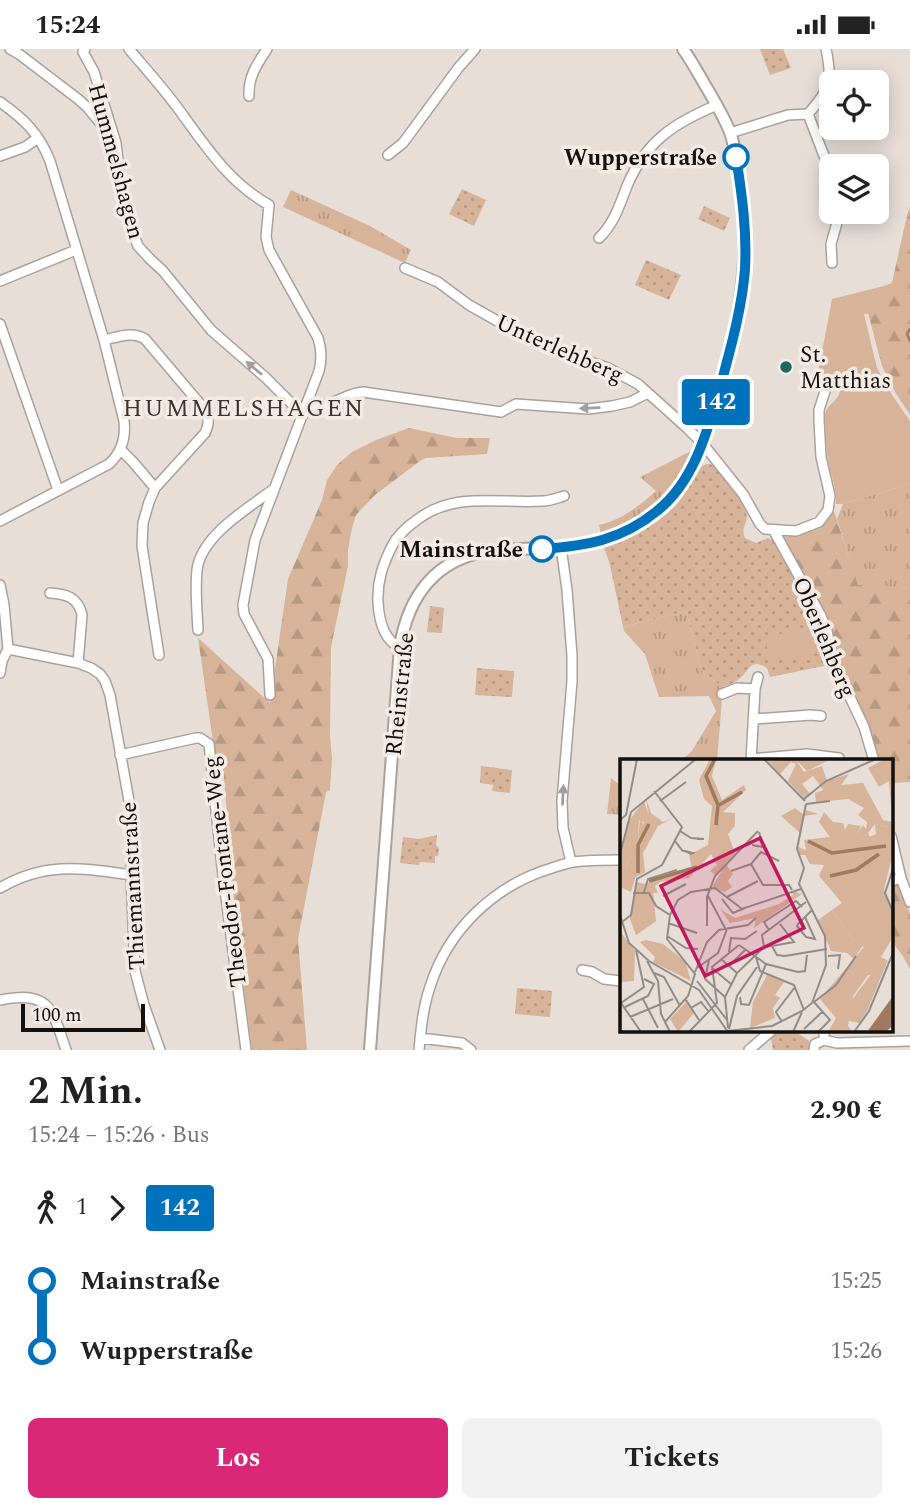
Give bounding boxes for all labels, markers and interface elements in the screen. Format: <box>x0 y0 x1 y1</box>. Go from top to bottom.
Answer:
text: 15:24 <box>35 5 100 45</box>
map controls <box>819 70 889 224</box>
button: locate <box>819 70 889 140</box>
street label: Hummelshagen <box>78 79 153 243</box>
place label: Wupperstraße <box>564 141 717 176</box>
marker: Wupperstraße <box>723 144 749 170</box>
button: layers <box>819 154 889 224</box>
street label: Unterlehberg <box>490 306 629 393</box>
place label: St. Matthias <box>800 338 891 399</box>
marker: St. Matthias <box>778 359 794 375</box>
one-way arrow <box>245 361 262 376</box>
line badge: 142 <box>676 379 756 425</box>
text: 142 <box>696 384 736 420</box>
district label: HUMMELSHAGEN <box>123 391 365 427</box>
one-way arrow <box>578 402 600 413</box>
place label: Mainstraße <box>399 533 523 568</box>
marker: Mainstraße <box>529 536 555 562</box>
street label: Oberlehberg <box>782 572 865 704</box>
street label: Rheinstraße <box>377 631 424 758</box>
street label: Theodor-Fontane-Weg <box>194 754 257 989</box>
inset map <box>620 759 892 1033</box>
one-way arrow <box>557 784 568 806</box>
street label: Thiemannstraße <box>112 801 155 971</box>
scale bar <box>21 1001 145 1033</box>
text: 100 m <box>32 1001 82 1030</box>
text: 2 Min. <box>28 1063 143 1121</box>
text: 2.90 € <box>810 1090 882 1130</box>
text: 15:24 – 15:26 · Bus <box>28 1118 210 1153</box>
icon: walk <box>28 1189 66 1227</box>
icon: forward <box>98 1189 136 1227</box>
text: 1 <box>76 1190 88 1225</box>
text: 142 <box>160 1190 200 1226</box>
text: Mainstraße <box>80 1261 220 1301</box>
text: 15:25 <box>830 1264 882 1299</box>
text: Wupperstraße <box>80 1331 253 1371</box>
text: 15:26 <box>830 1334 882 1369</box>
button: Los <box>28 1418 448 1498</box>
button: Tickets <box>462 1418 882 1498</box>

